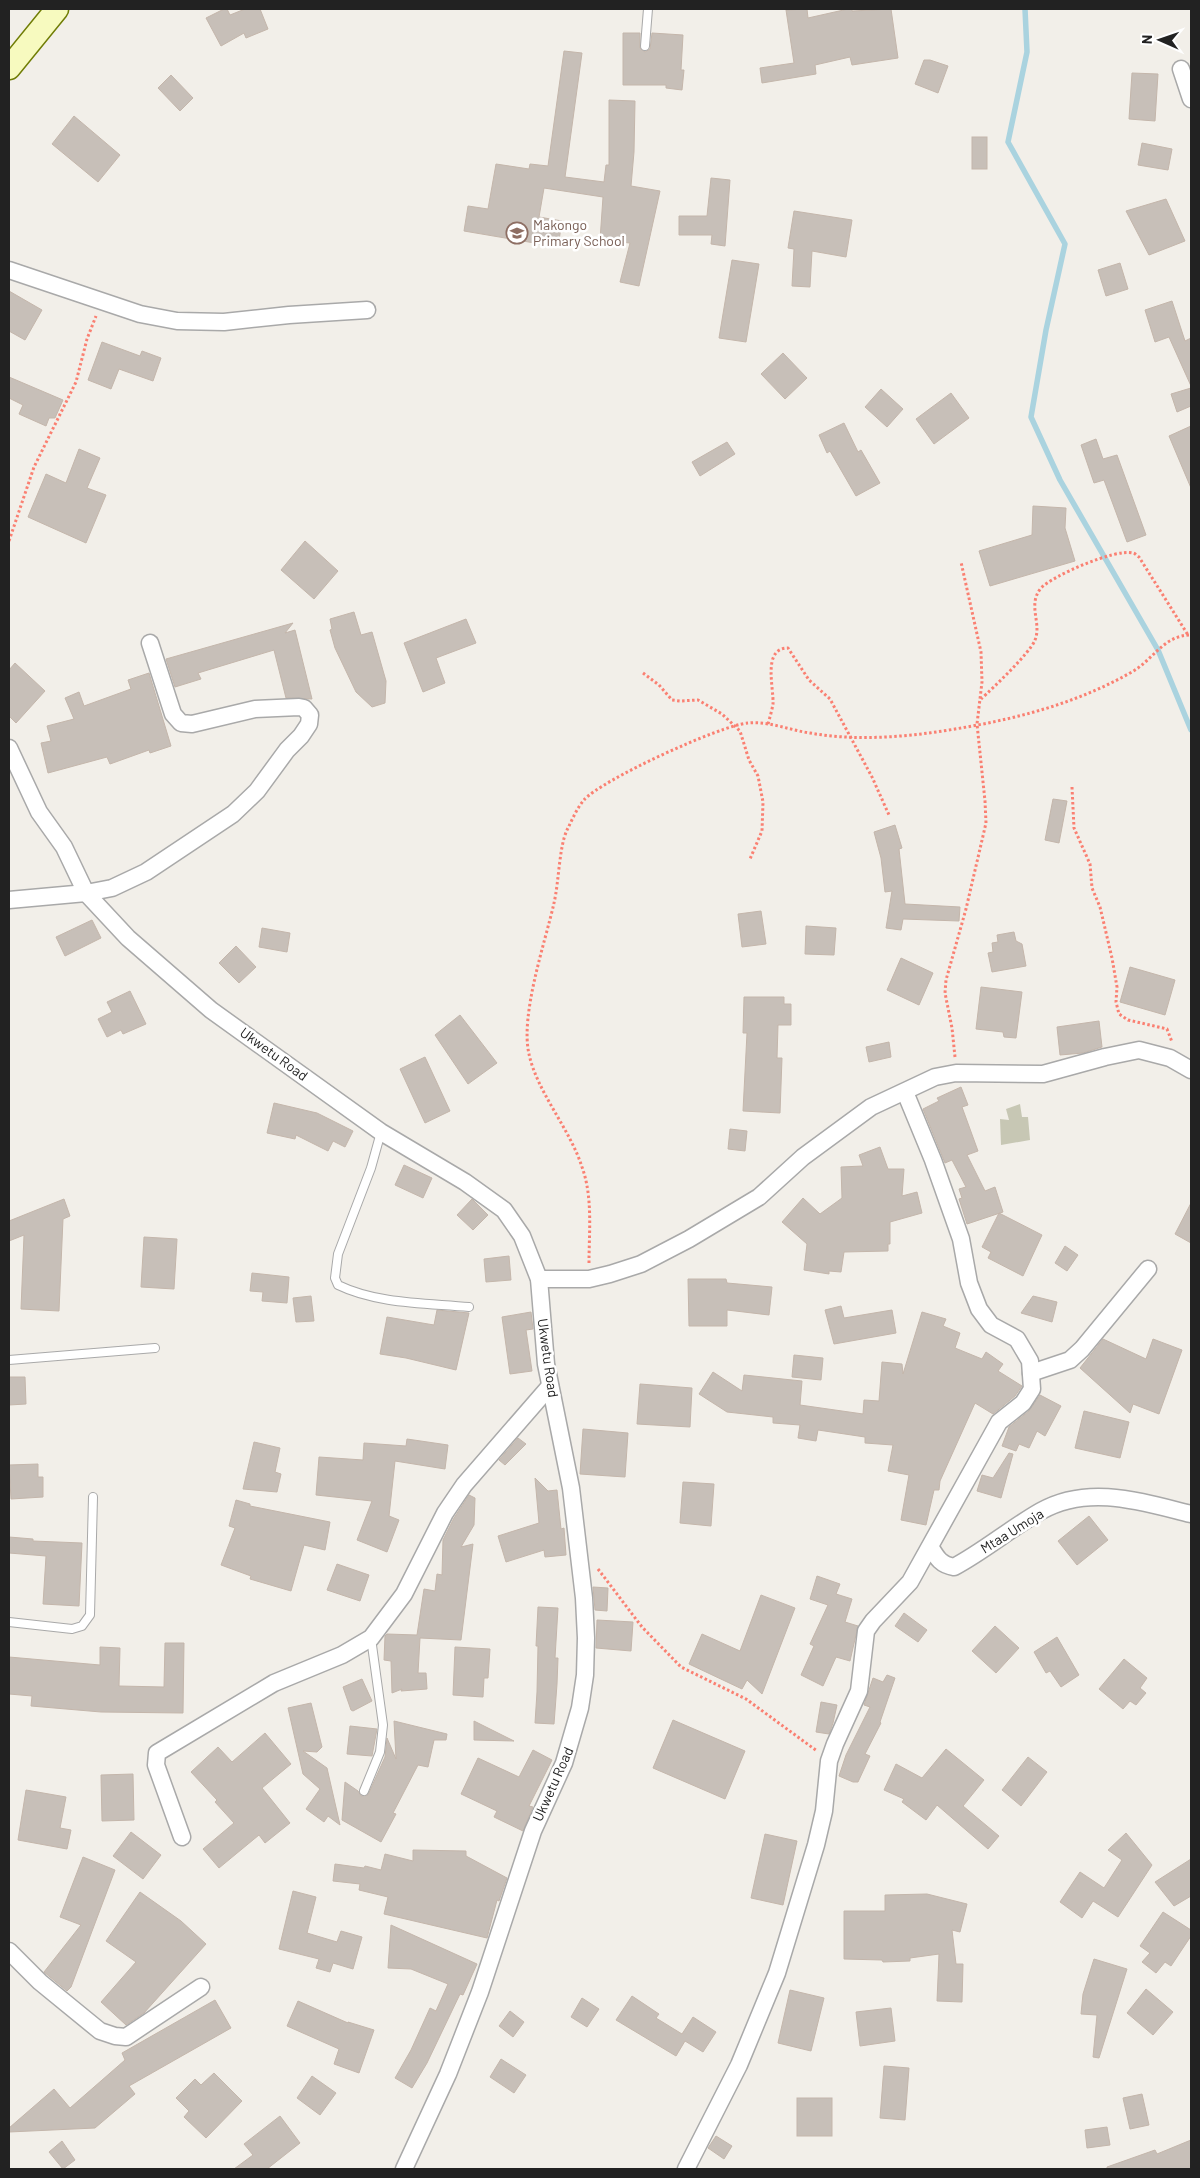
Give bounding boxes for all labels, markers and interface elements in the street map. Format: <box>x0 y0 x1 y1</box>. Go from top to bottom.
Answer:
north arrow <box>1135 15 1185 65</box>
text: N <box>1138 35 1155 44</box>
place label: Makongo Primary School <box>533 216 625 249</box>
school or university icon: Makongo Primary School <box>505 221 529 245</box>
street label: Ukwetu Road <box>237 1023 312 1084</box>
street label: Ukwetu Road <box>535 1317 562 1399</box>
street label: Mtaa Umoja <box>977 1505 1046 1557</box>
street label: Ukwetu Road <box>529 1744 577 1824</box>

